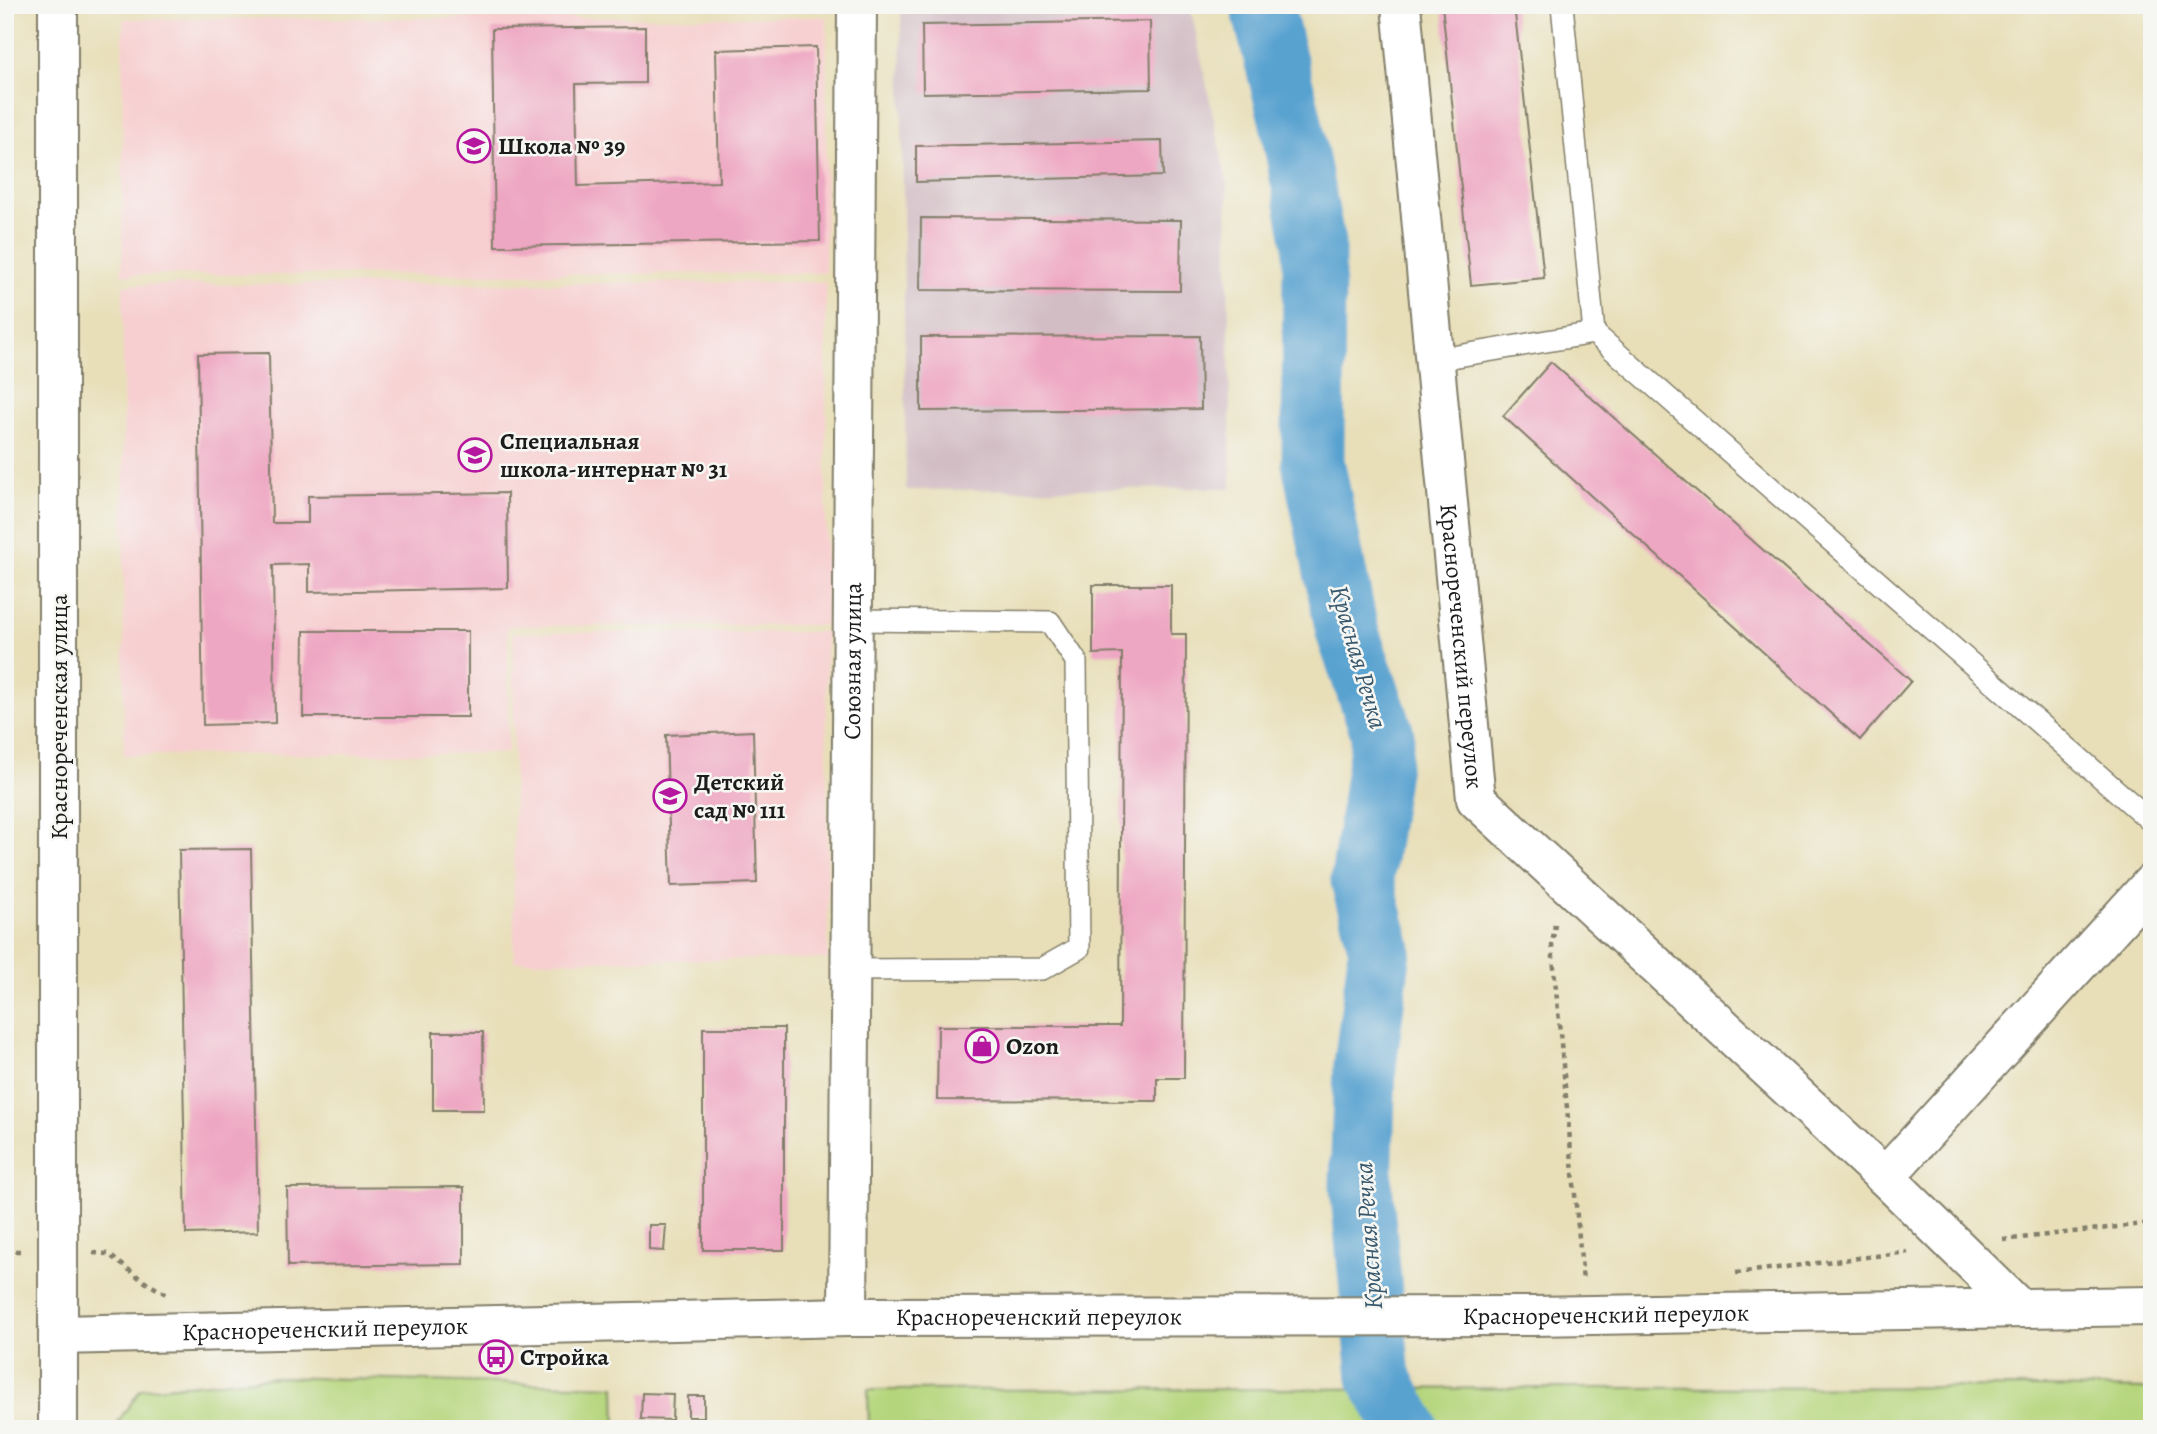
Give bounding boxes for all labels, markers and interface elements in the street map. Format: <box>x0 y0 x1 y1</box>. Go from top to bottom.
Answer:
school or university icon: Школа № 39 <box>455 127 493 165</box>
place label: Школа № 39 <box>498 130 625 162</box>
place label: Специальная школа-интернат № 31 <box>500 425 728 485</box>
school or university icon: Специальная школа-интернат № 31 <box>456 436 494 474</box>
street label: Краснореченский переулок <box>1432 502 1491 790</box>
water label: Красная Речка <box>1321 581 1396 733</box>
street label: Союзная улица <box>836 582 869 740</box>
street label: Краснореченская улица <box>43 594 75 840</box>
place label: Детский сад № 111 <box>694 766 786 826</box>
school or university icon: Детский сад № 111 <box>651 777 689 815</box>
shop icon: Ozon <box>963 1027 1001 1065</box>
place label: Ozon <box>1006 1030 1060 1062</box>
water label: Красная Речка <box>1346 1161 1391 1311</box>
street label: Краснореченский переулок <box>1463 1297 1749 1332</box>
street label: Краснореченский переулок <box>896 1301 1182 1333</box>
street label: Краснореченский переулок <box>181 1310 469 1348</box>
bus stop icon: Стройка <box>477 1338 515 1376</box>
place label: Стройка <box>520 1341 609 1373</box>

